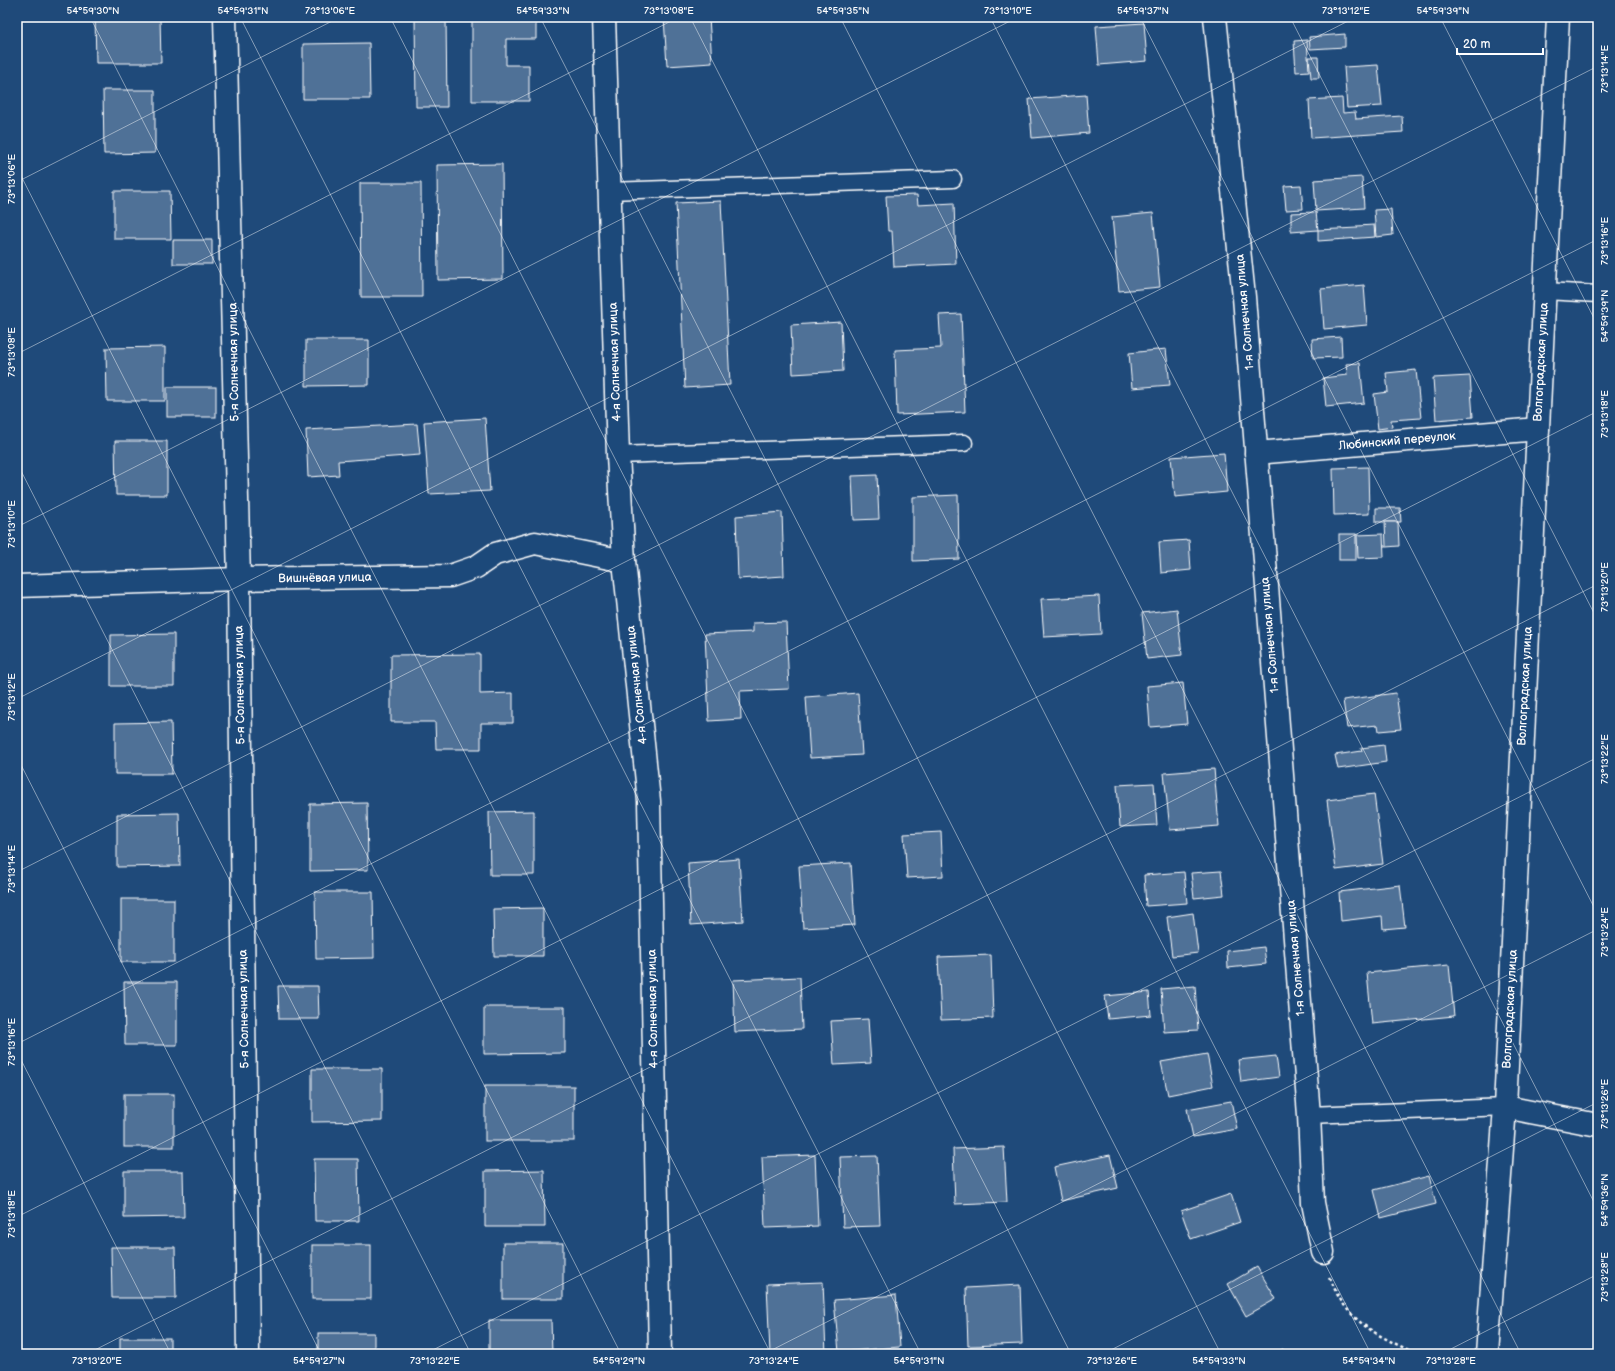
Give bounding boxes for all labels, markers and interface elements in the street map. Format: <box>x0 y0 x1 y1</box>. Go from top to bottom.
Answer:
text: 54°59'30"N <box>66 5 120 17</box>
text: 54°59'31"N <box>217 5 269 17</box>
text: 73°13'06"E <box>305 5 355 17</box>
text: 54°59'33"N <box>516 5 570 17</box>
text: 73°13'08"E <box>644 5 694 17</box>
text: 54°59'35"N <box>817 5 869 17</box>
text: 73°13'10"E <box>984 5 1032 17</box>
text: 54°59'37"N <box>1117 5 1169 17</box>
text: 73°13'12"E <box>1322 5 1370 17</box>
text: 54°59'39"N <box>1417 5 1469 17</box>
scale bar <box>1457 30 1543 56</box>
text: 20 m <box>1463 37 1490 52</box>
text: 73°13'14"E <box>1599 45 1611 93</box>
text: 73°13'06"E <box>6 154 18 204</box>
text: 73°13'16"E <box>1599 217 1611 265</box>
street label: 1-я Солнечная улица <box>1232 253 1258 371</box>
text: 54°59'39"N <box>1599 290 1611 342</box>
street label: 5-я Солнечная улица <box>225 302 243 422</box>
street label: 4-я Солнечная улица <box>605 302 625 422</box>
street label: Волгоградская улица <box>1530 302 1552 422</box>
text: 73°13'08"E <box>6 327 18 377</box>
text: 73°13'18"E <box>1599 390 1611 438</box>
street label: Любинский переулок <box>1337 428 1457 454</box>
text: 73°13'10"E <box>6 500 18 548</box>
text: 73°13'20"E <box>1599 562 1611 612</box>
street label: Вишнёвая улица <box>278 570 372 586</box>
street label: 1-я Солнечная улица <box>1257 576 1283 694</box>
street label: 5-я Солнечная улица <box>231 625 249 745</box>
street label: 4-я Солнечная улица <box>623 625 651 745</box>
street label: Волгоградская улица <box>1514 626 1536 746</box>
text: 73°13'12"E <box>6 673 18 721</box>
text: 73°13'22"E <box>1599 734 1611 784</box>
text: 73°13'14"E <box>6 845 18 893</box>
street label: 1-я Солнечная улица <box>1283 899 1309 1017</box>
text: 73°13'24"E <box>1599 907 1611 957</box>
street label: 5-я Солнечная улица <box>235 949 253 1069</box>
street label: 4-я Солнечная улица <box>644 949 662 1069</box>
street label: Волгоградская улица <box>1499 949 1521 1069</box>
text: 73°13'16"E <box>6 1018 18 1066</box>
text: 73°13'26"E <box>1599 1079 1611 1129</box>
text: 54°59'36"N <box>1599 1173 1611 1227</box>
text: 73°13'18"E <box>6 1190 18 1238</box>
text: 73°13'28"E <box>1599 1252 1611 1302</box>
text: 73°13'20"E <box>72 1355 122 1367</box>
text: 54°59'27"N <box>293 1355 345 1367</box>
text: 73°13'22"E <box>410 1355 460 1367</box>
text: 54°59'29"N <box>593 1355 645 1367</box>
text: 73°13'24"E <box>749 1355 799 1367</box>
text: 54°59'31"N <box>893 1355 945 1367</box>
text: 73°13'26"E <box>1087 1355 1137 1367</box>
text: 54°59'33"N <box>1192 1355 1246 1367</box>
text: 54°59'34"N <box>1342 1355 1396 1367</box>
text: 73°13'28"E <box>1426 1355 1476 1367</box>

